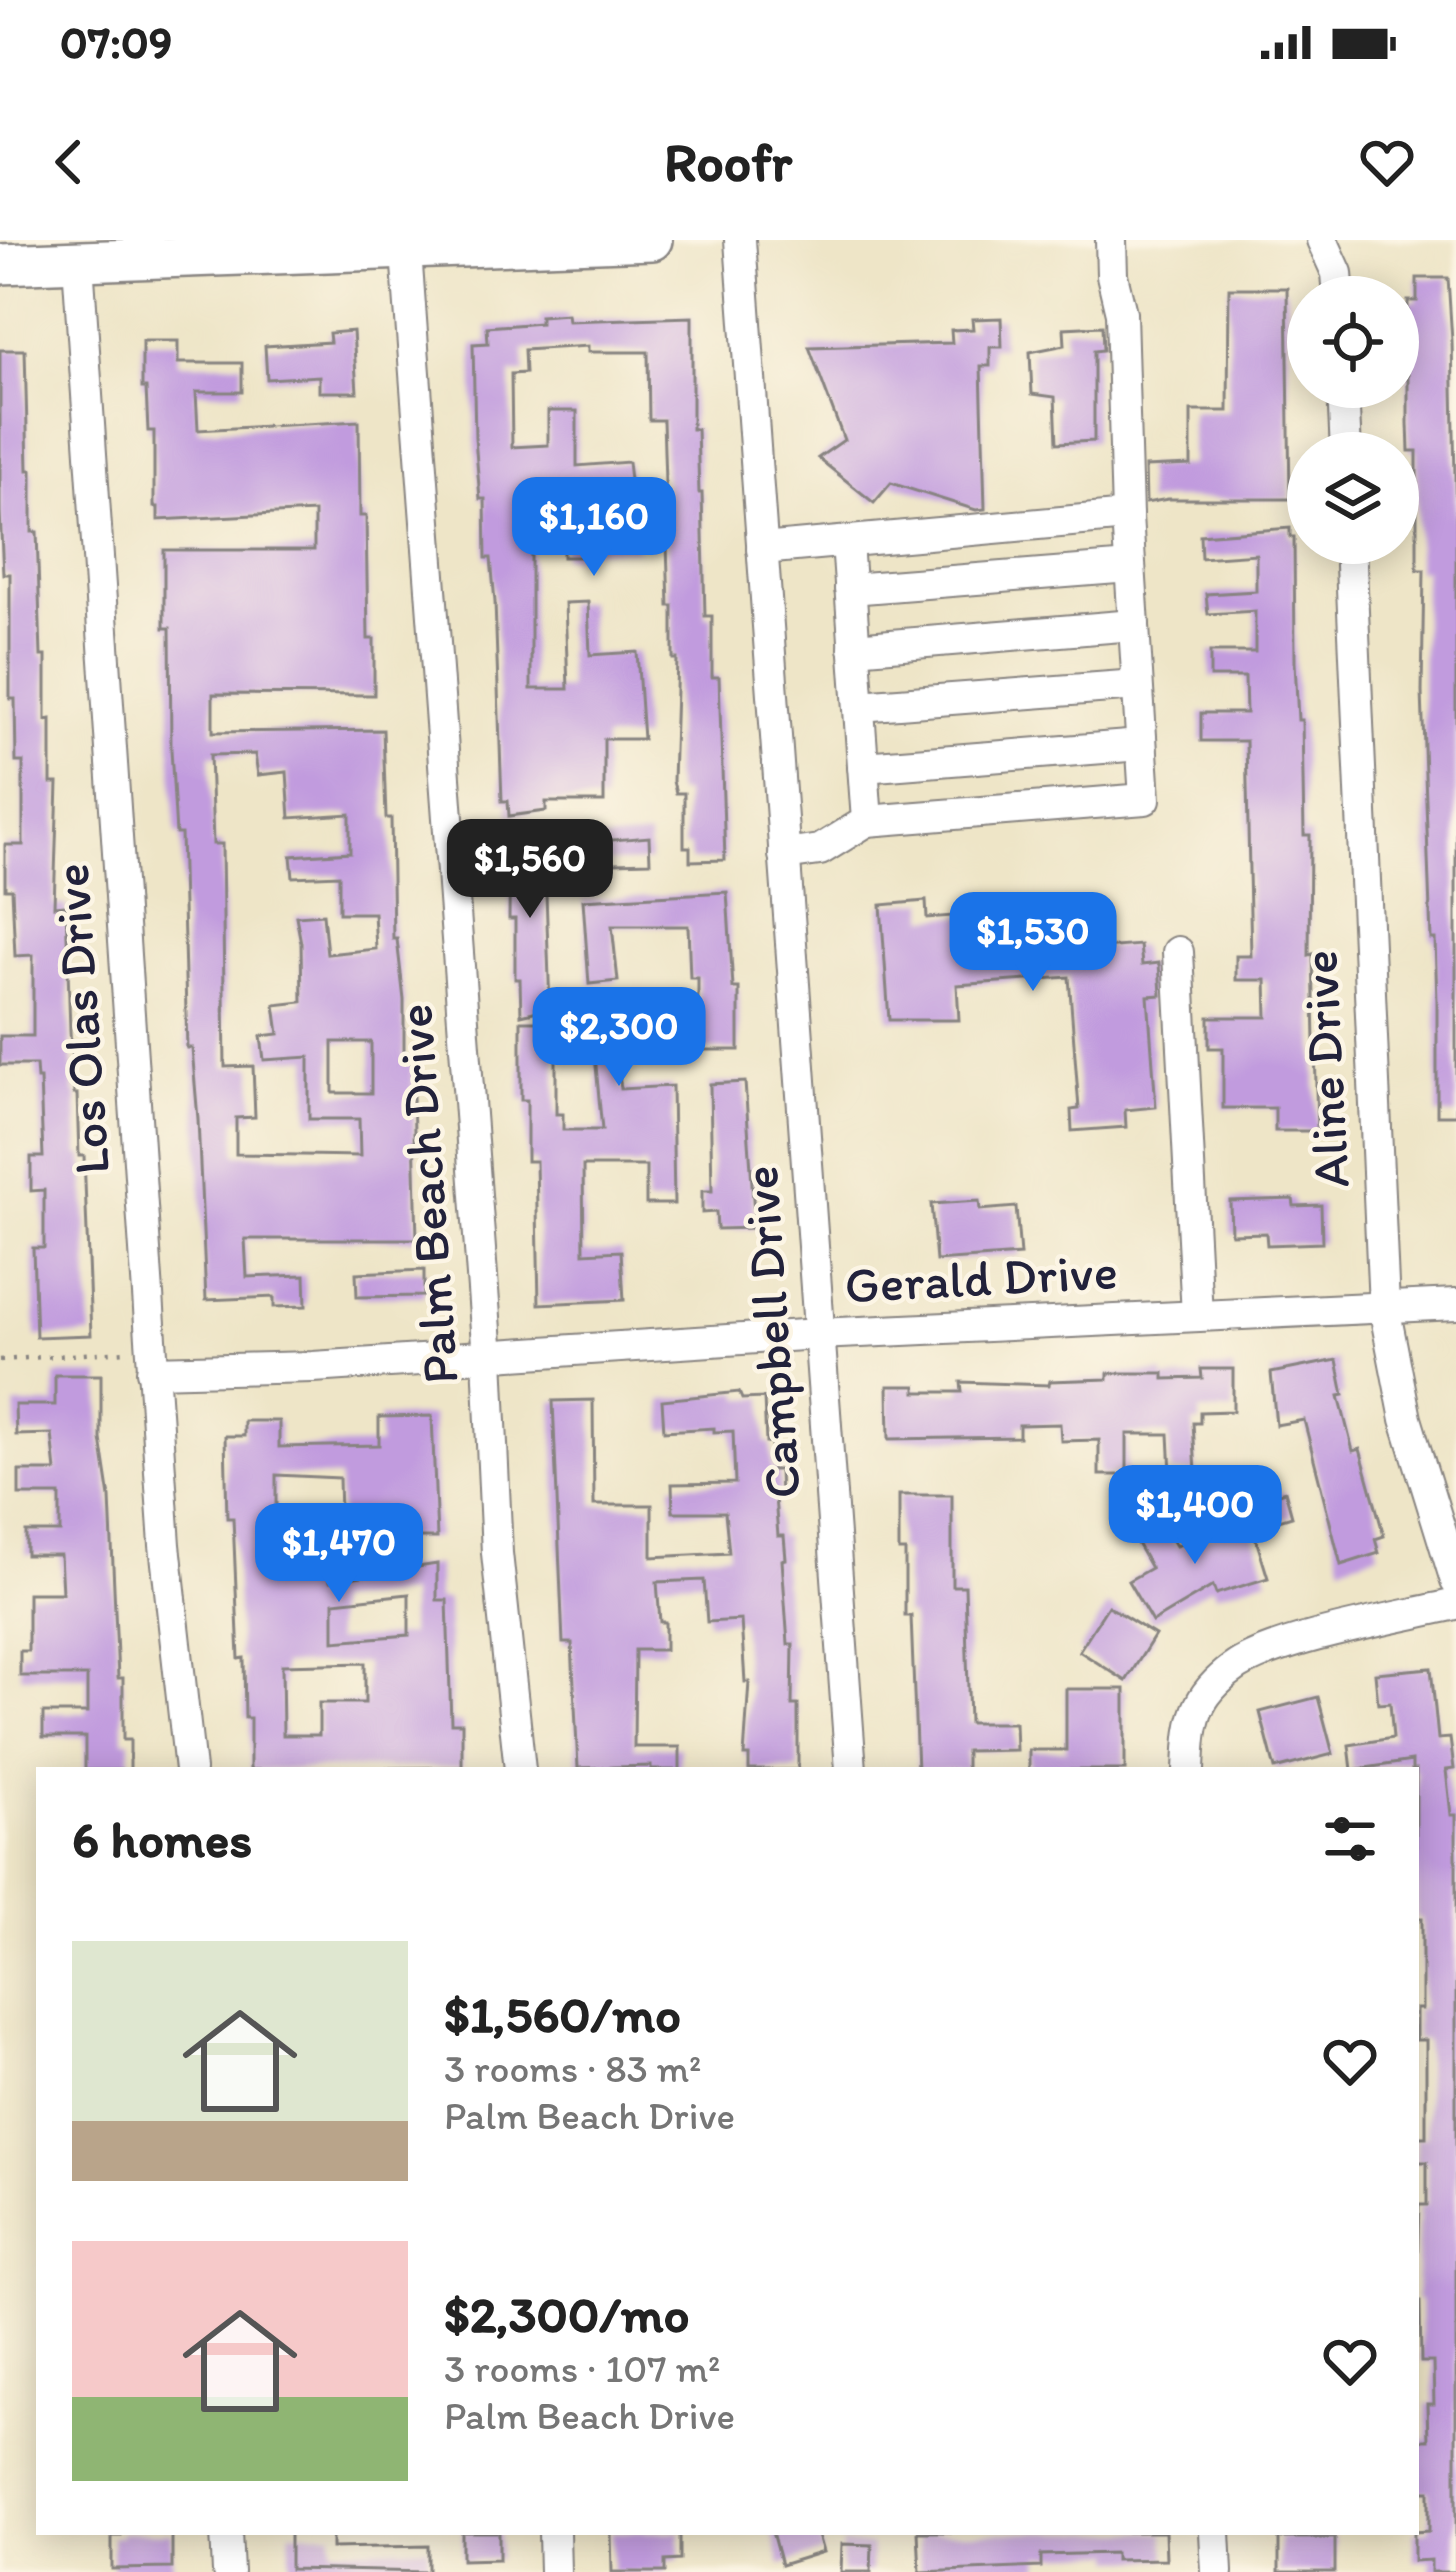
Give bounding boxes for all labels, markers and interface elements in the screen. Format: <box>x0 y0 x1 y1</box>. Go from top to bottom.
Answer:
text: 07:09 <box>60 15 172 69</box>
icon: back <box>36 129 102 195</box>
icon: heart <box>1354 129 1420 195</box>
text: Roofr <box>664 130 792 195</box>
map controls <box>1287 276 1419 564</box>
button: locate <box>1287 276 1419 408</box>
button: layers <box>1287 432 1419 564</box>
pin: $1,160 <box>496 477 692 579</box>
text: $1,160 <box>539 492 649 539</box>
pin: $1,560 <box>432 819 628 921</box>
text: $1,560 <box>474 834 586 881</box>
street label: Los Olas Drive <box>40 861 122 1177</box>
pin: $1,530 <box>935 892 1131 994</box>
text: $1,530 <box>977 907 1089 954</box>
street label: Aline Drive <box>1288 949 1362 1189</box>
pin: $2,300 <box>521 987 717 1089</box>
street label: Palm Beach Drive <box>383 1002 471 1386</box>
text: $2,300 <box>560 1002 678 1049</box>
street label: Campbell Drive <box>729 1164 813 1500</box>
street label: Gerald Drive <box>843 1240 1119 1316</box>
pin: $1,400 <box>1097 1465 1293 1567</box>
text: $1,400 <box>1136 1480 1254 1527</box>
pin: $1,470 <box>241 1503 437 1605</box>
text: $1,470 <box>282 1518 396 1565</box>
icon: filters <box>1317 1806 1383 1872</box>
text: 6 homes <box>72 1809 252 1870</box>
text: $1,560/mo <box>444 1984 681 2045</box>
icon: home <box>168 1989 312 2133</box>
icon: heart <box>1317 2028 1383 2094</box>
text: 3 rooms · 83 m² <box>444 2045 702 2092</box>
text: Palm Beach Drive <box>444 2092 735 2139</box>
text: $2,300/mo <box>444 2284 690 2345</box>
icon: home <box>168 2289 312 2433</box>
icon: heart <box>1317 2328 1383 2394</box>
text: 3 rooms · 107 m² <box>444 2345 720 2392</box>
text: Palm Beach Drive <box>444 2392 735 2439</box>

